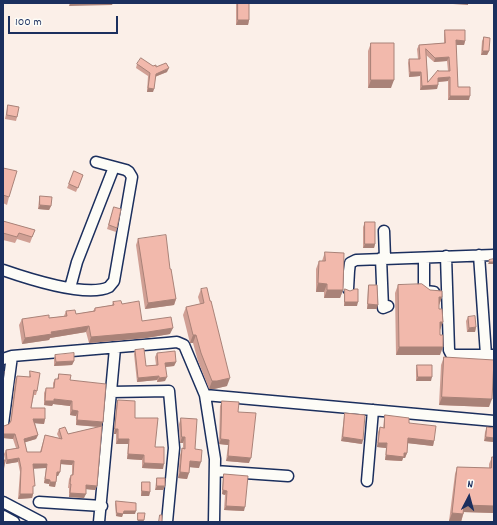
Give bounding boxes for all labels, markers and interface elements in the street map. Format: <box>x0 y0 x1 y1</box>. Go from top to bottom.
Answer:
scale bar <box>10 8 120 34</box>
text: 100 m <box>15 14 42 31</box>
north arrow <box>449 477 489 517</box>
text: N <box>467 477 474 493</box>

